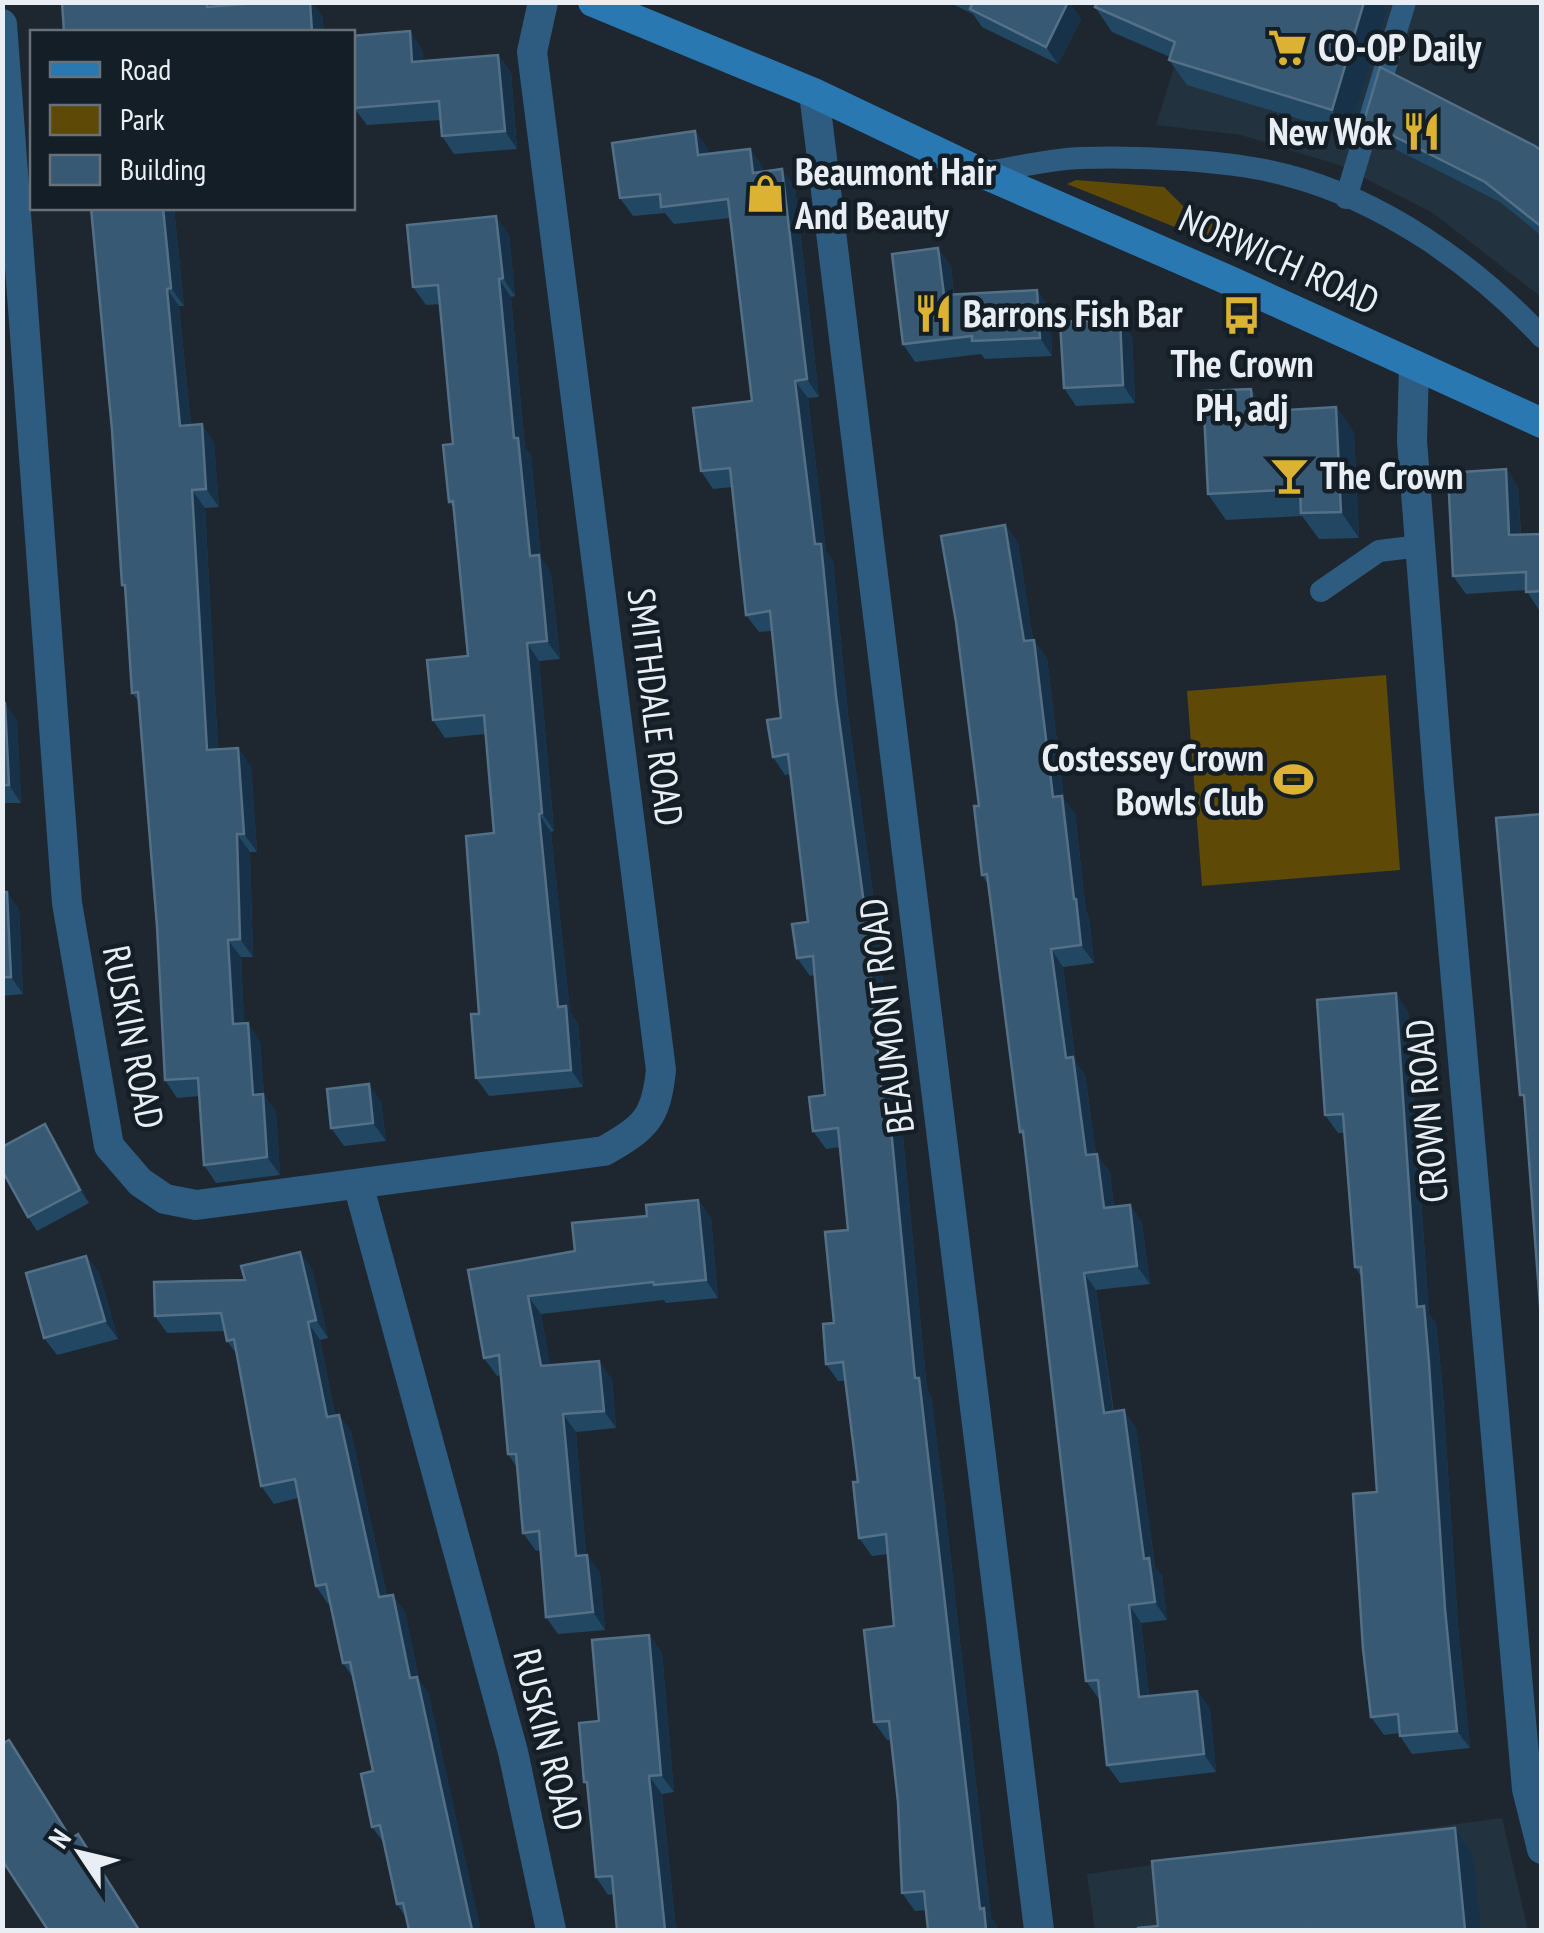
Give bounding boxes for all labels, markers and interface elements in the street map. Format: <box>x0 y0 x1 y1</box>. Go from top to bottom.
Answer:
place label: CO-OP Daily <box>1318 22 1482 71</box>
supermarket icon: CO-OP Daily <box>1267 27 1309 69</box>
legend <box>30 30 355 210</box>
text: Road <box>120 49 171 88</box>
text: Park <box>120 99 165 138</box>
place label: New Wok <box>1268 106 1392 155</box>
restaurant icon: New Wok <box>1401 111 1443 153</box>
place label: Beaumont Hair And Beauty <box>794 146 997 239</box>
text: Building <box>120 149 206 188</box>
shop icon: Beaumont Hair And Beauty <box>744 173 786 215</box>
street label: NORWICH ROAD <box>1172 193 1387 324</box>
place label: Barrons Fish Bar <box>963 288 1184 337</box>
restaurant icon: Barrons Fish Bar <box>912 293 954 335</box>
bus stop icon: The Crown PH, adj <box>1221 294 1263 336</box>
place label: The Crown PH, adj <box>1170 338 1314 431</box>
place label: The Crown <box>1320 450 1463 499</box>
bar icon: The Crown <box>1269 455 1311 497</box>
street label: SMITHDALE ROAD <box>618 585 695 828</box>
place label: Costessey Crown Bowls Club <box>1042 732 1264 825</box>
sports icon: Costessey Crown Bowls Club <box>1273 759 1315 801</box>
street label: BEAUMONT ROAD <box>847 896 924 1137</box>
street label: RUSKIN ROAD <box>93 941 176 1132</box>
street label: CROWN ROAD <box>1393 1017 1458 1205</box>
street label: RUSKIN ROAD <box>503 1644 596 1836</box>
north arrow <box>30 1803 130 1903</box>
text: N <box>40 1822 79 1855</box>

